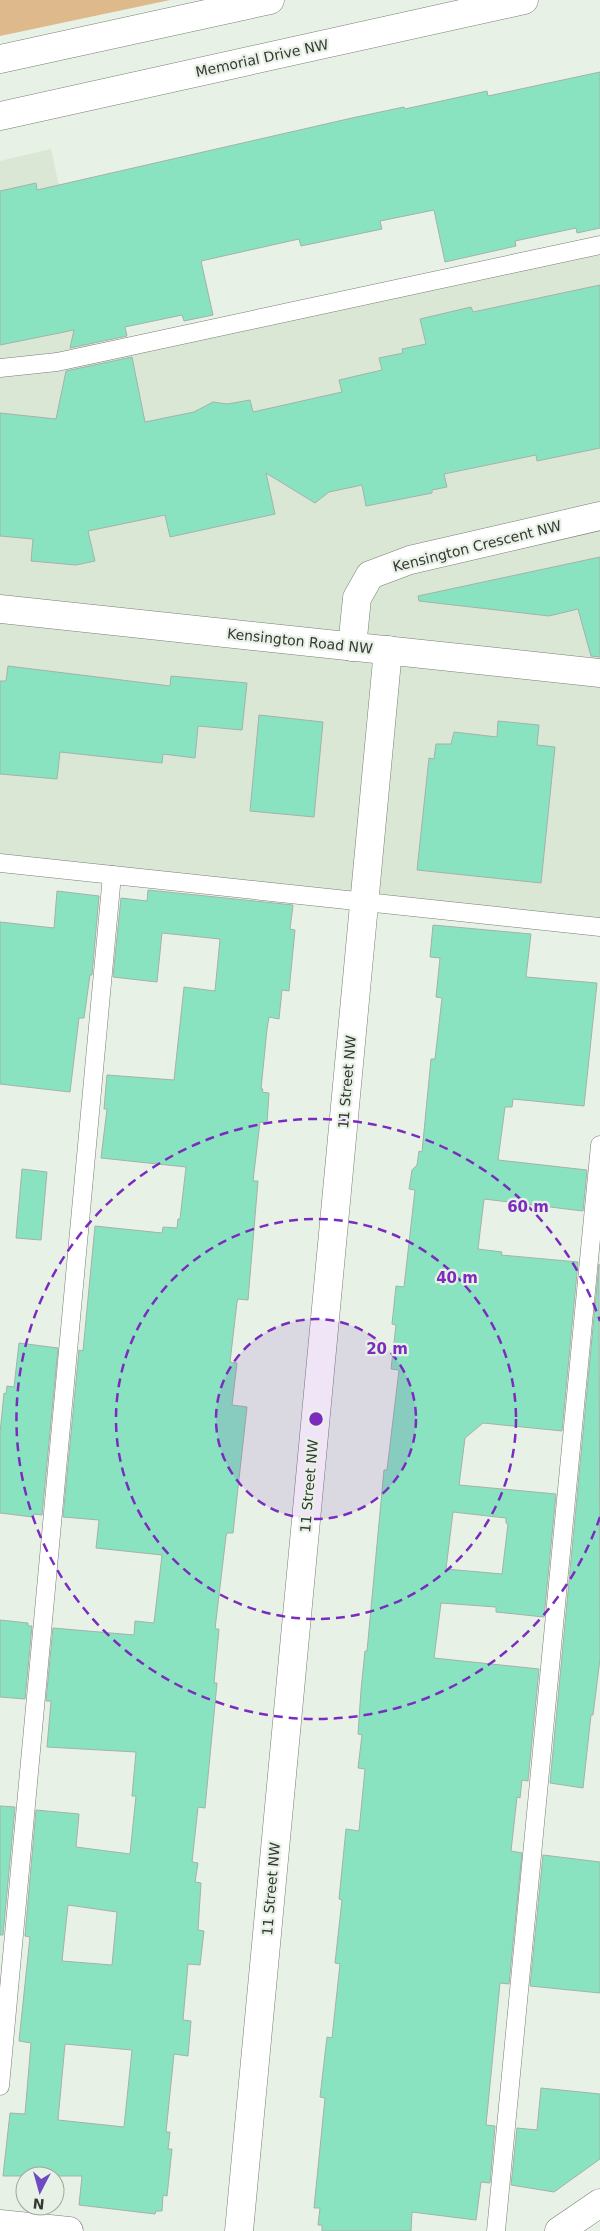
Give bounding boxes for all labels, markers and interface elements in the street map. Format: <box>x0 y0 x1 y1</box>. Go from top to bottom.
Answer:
street label: Memorial Drive NW <box>194 36 330 80</box>
street label: Kensington Crescent NW <box>391 517 563 575</box>
street label: Kensington Road NW <box>226 625 374 657</box>
street label: 11 Street NW <box>335 1035 359 1129</box>
text: 60 m <box>507 1198 549 1216</box>
text: 40 m <box>436 1269 478 1287</box>
text: 20 m <box>366 1340 408 1358</box>
centre of rings <box>307 1410 325 1428</box>
street label: 11 Street NW <box>297 1439 321 1533</box>
street label: 11 Street NW <box>259 1842 283 1936</box>
north arrow <box>15 2166 65 2216</box>
text: N <box>32 2195 45 2212</box>

